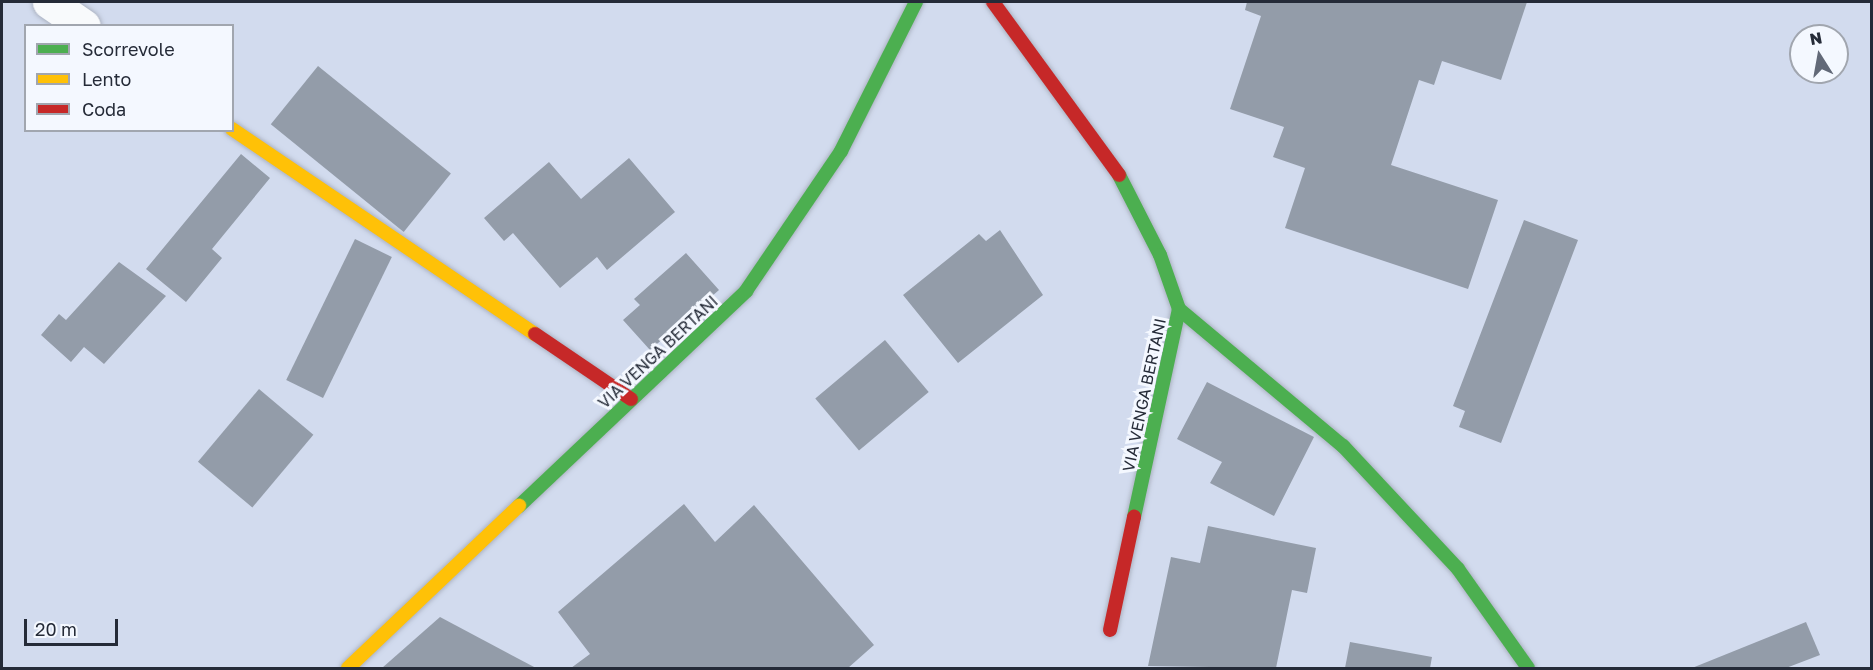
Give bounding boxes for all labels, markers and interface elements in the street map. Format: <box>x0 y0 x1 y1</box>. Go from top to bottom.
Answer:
legend <box>24 24 234 132</box>
north arrow <box>1789 24 1849 84</box>
text: N <box>1808 27 1824 49</box>
text: Scorrevole <box>82 38 175 60</box>
text: Lento <box>82 68 131 90</box>
text: Coda <box>82 98 126 120</box>
street label: VIA VENGA BERTANI <box>594 292 722 412</box>
street label: VIA VENGA BERTANI <box>1118 316 1170 474</box>
scale bar <box>27 607 122 645</box>
text: 20 m <box>35 618 77 640</box>

